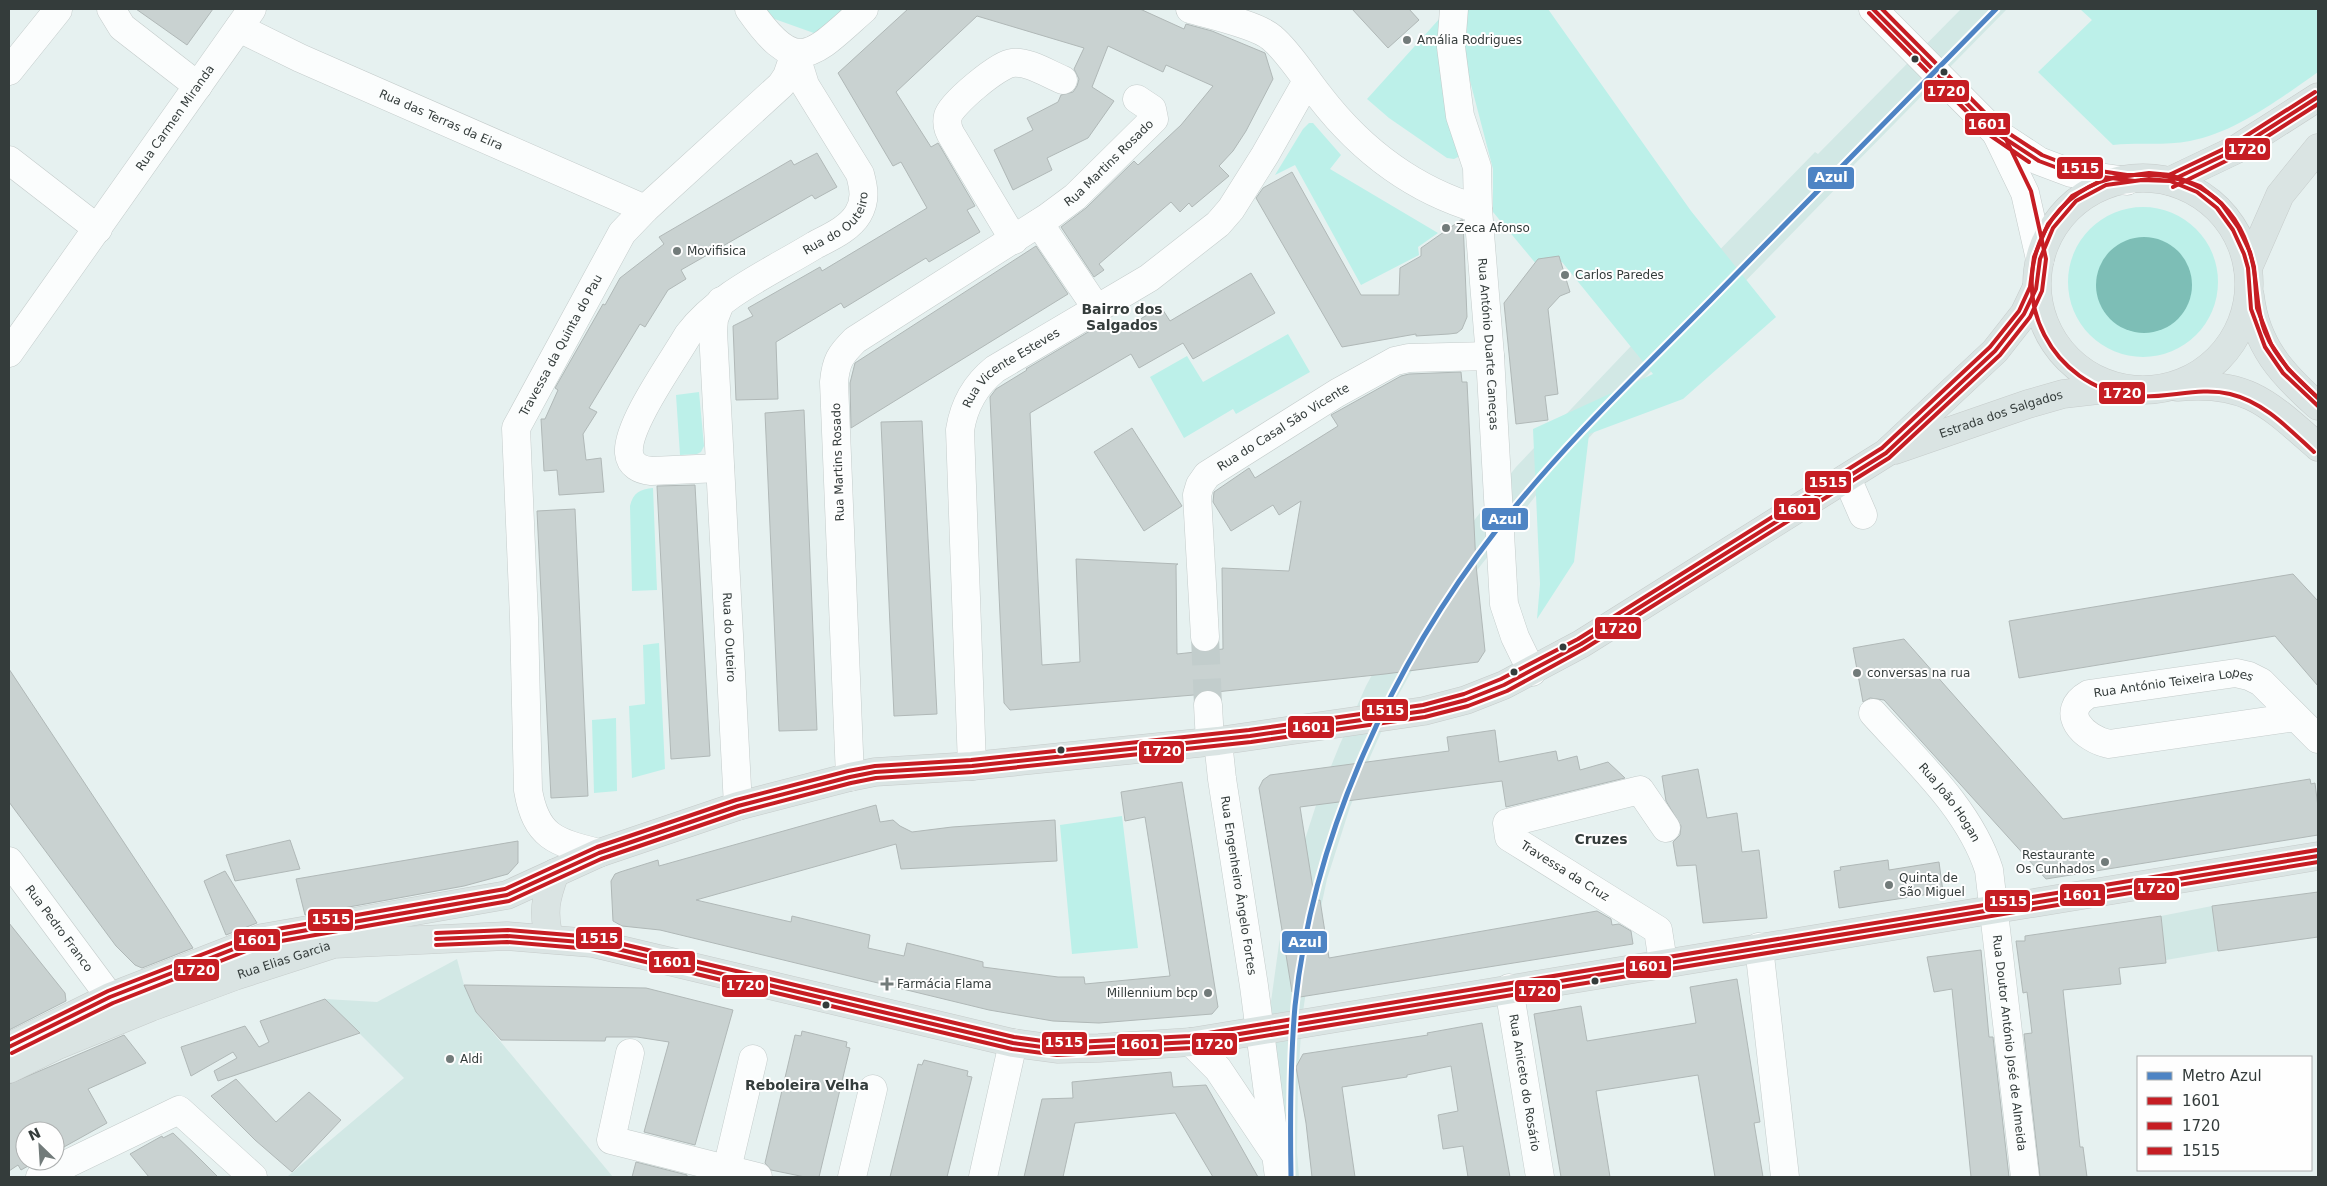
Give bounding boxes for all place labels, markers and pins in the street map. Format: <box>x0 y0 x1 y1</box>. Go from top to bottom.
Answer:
place label: Amália Rodrigues <box>1417 33 1522 47</box>
marker: Amália Rodrigues <box>1401 34 1413 46</box>
unlabelled marker <box>1910 54 1920 64</box>
unlabelled marker <box>1939 67 1949 77</box>
place label: Zeca Afonso <box>1456 221 1530 235</box>
marker: Zeca Afonso <box>1440 222 1452 234</box>
place label: Movifisica <box>687 244 746 258</box>
marker: Movifisica <box>671 245 683 257</box>
place label: Carlos Paredes <box>1575 268 1664 282</box>
marker: Carlos Paredes <box>1559 269 1571 281</box>
unlabelled marker <box>1558 642 1568 652</box>
place label: conversas na rua <box>1867 666 1970 680</box>
unlabelled marker <box>1509 667 1519 677</box>
marker: conversas na rua <box>1851 667 1863 679</box>
unlabelled marker <box>1056 745 1066 755</box>
place label: Restaurante Os Cunhados <box>2016 848 2095 876</box>
marker: Restaurante Os Cunhados <box>2099 856 2111 868</box>
place label: Quinta de São Miguel <box>1899 871 1965 899</box>
marker: Quinta de São Miguel <box>1883 879 1895 891</box>
unlabelled marker <box>1590 976 1600 986</box>
place label: Farmácia Flama <box>897 977 992 991</box>
marker: Farmácia Flama <box>881 978 893 990</box>
place label: Millennium bcp <box>1107 986 1198 1000</box>
marker: Millennium bcp <box>1202 987 1214 999</box>
unlabelled marker <box>821 1000 831 1010</box>
place label: Aldi <box>460 1052 483 1066</box>
marker: Aldi <box>444 1053 456 1065</box>

